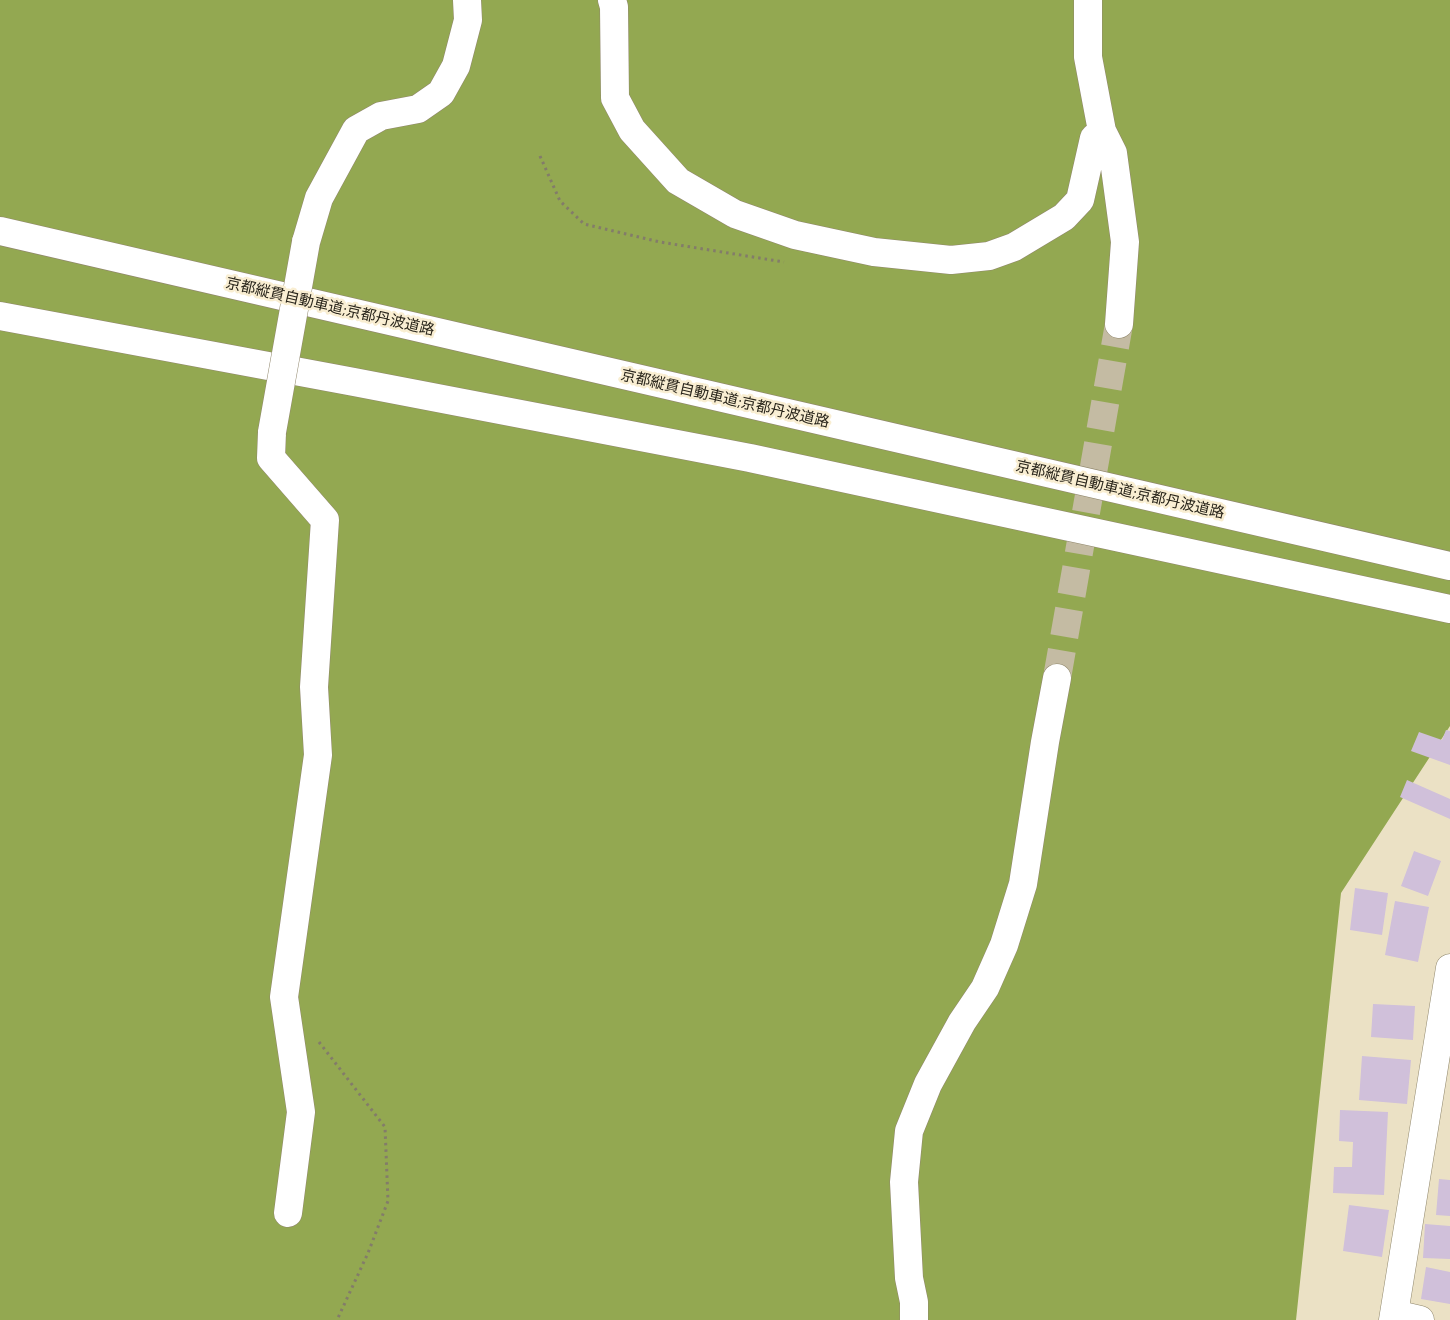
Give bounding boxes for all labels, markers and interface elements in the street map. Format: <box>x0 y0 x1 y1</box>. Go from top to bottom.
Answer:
street label: 京都縦貫自動車道;京都丹波道路 <box>224 274 436 340</box>
street label: 京都縦貫自動車道;京都丹波道路 <box>619 366 831 432</box>
street label: 京都縦貫自動車道;京都丹波道路 <box>1014 457 1226 523</box>

